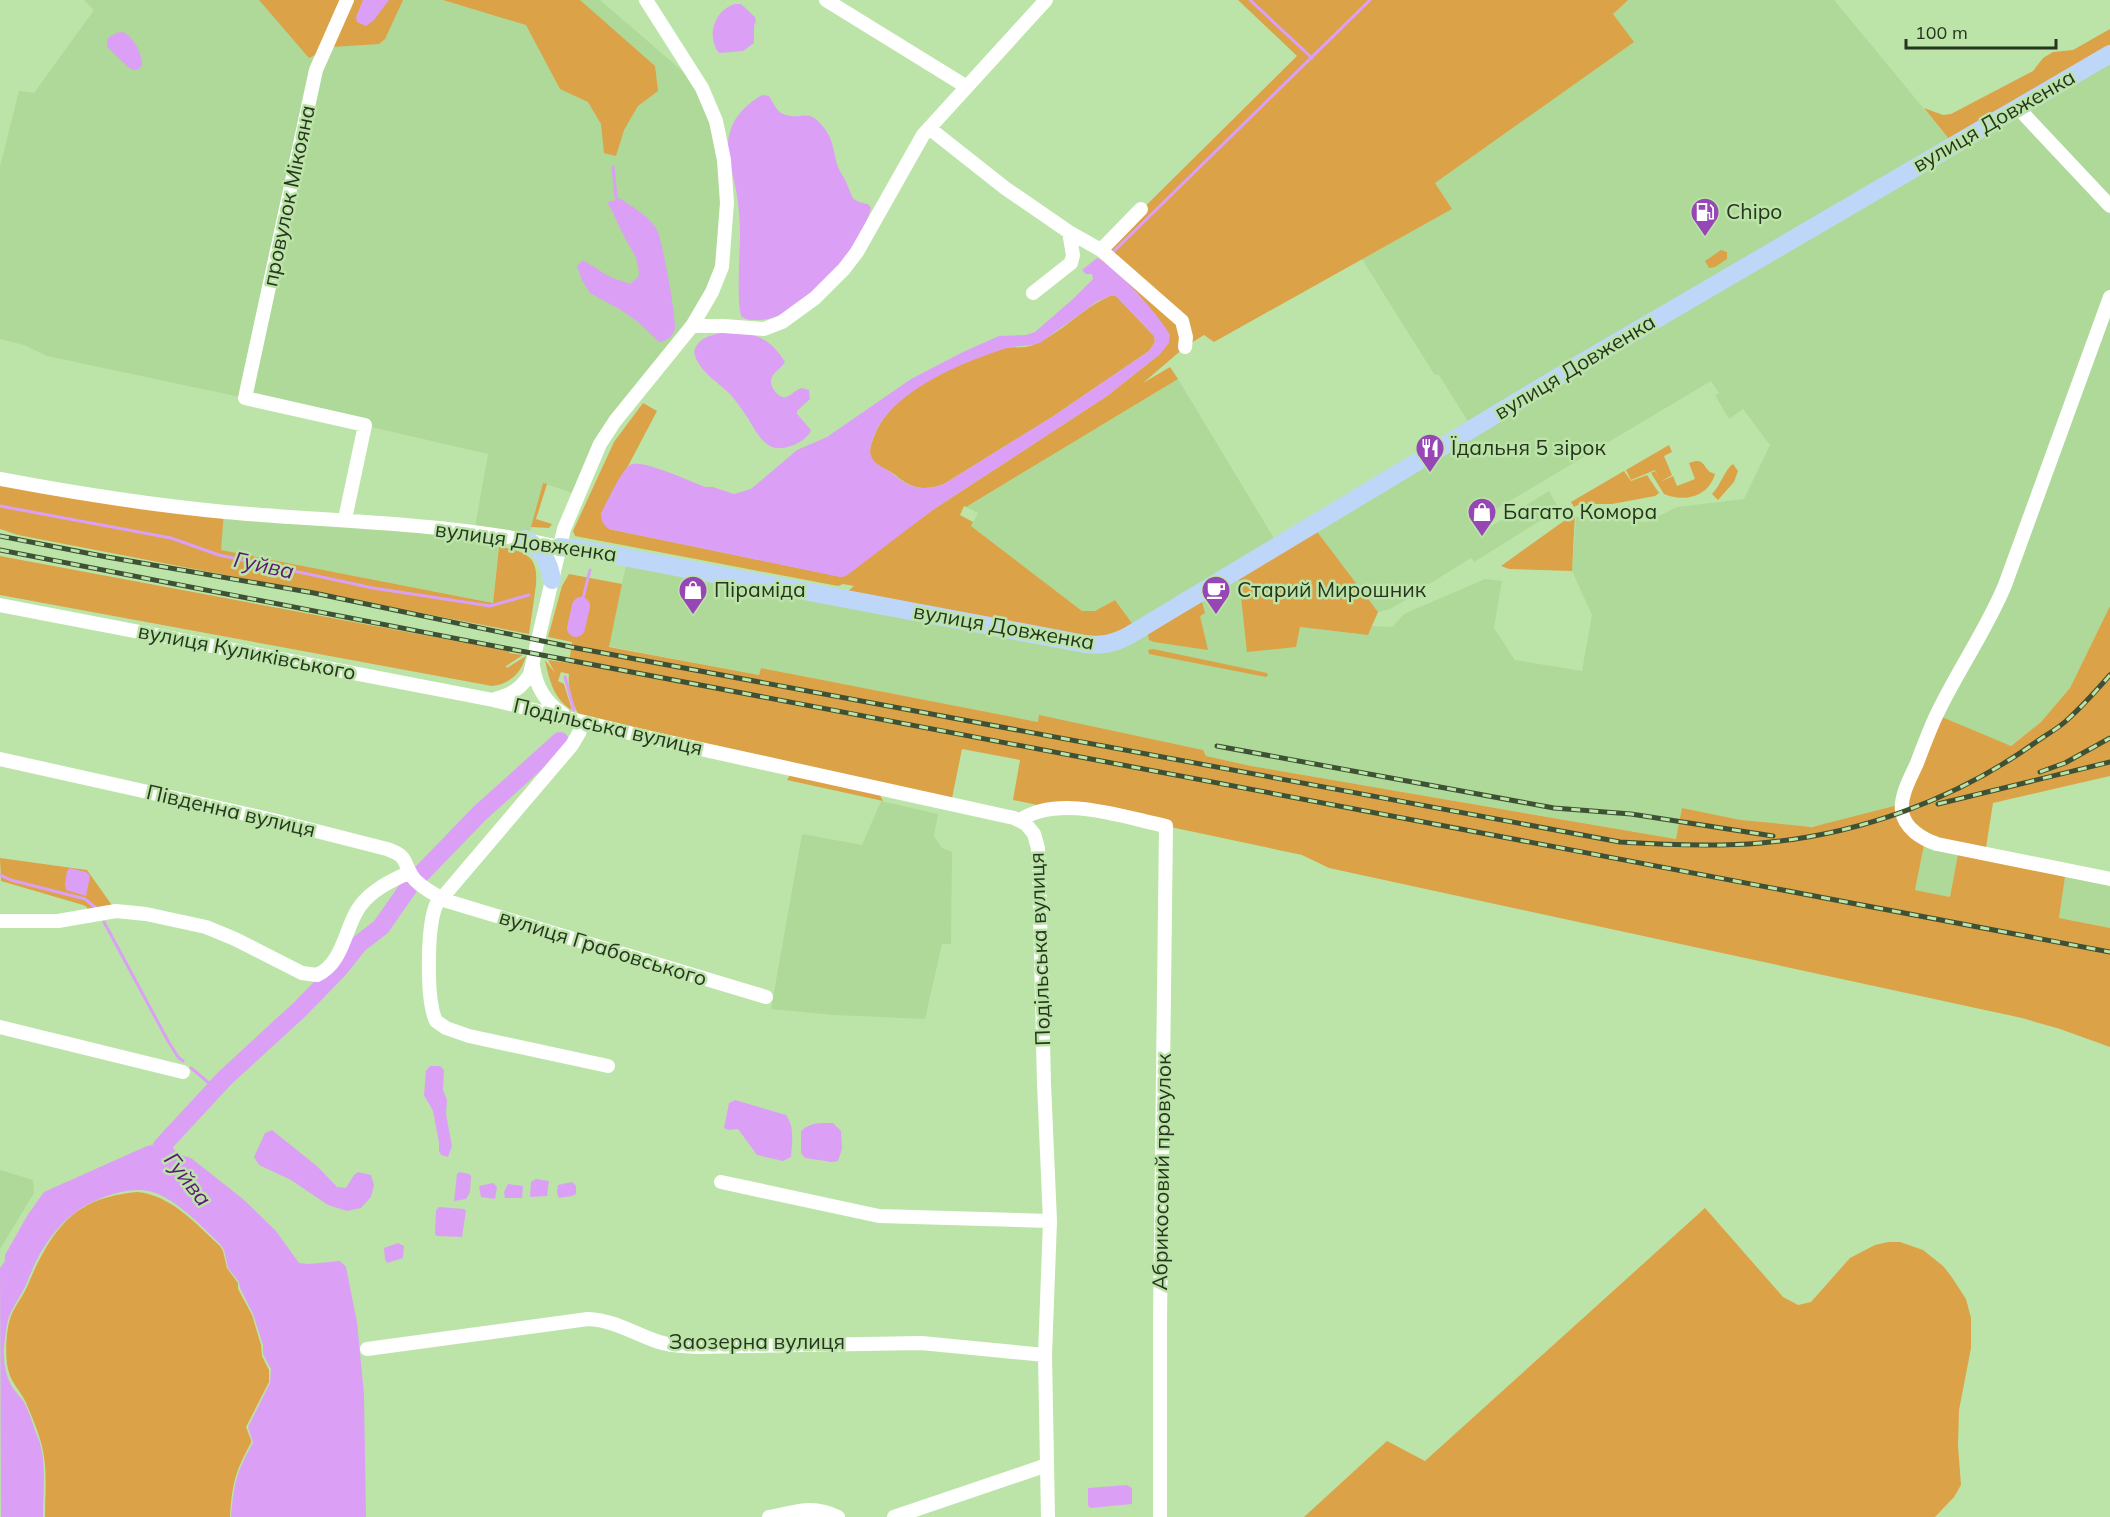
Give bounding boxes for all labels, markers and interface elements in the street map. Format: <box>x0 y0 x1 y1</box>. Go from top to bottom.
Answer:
scale bar <box>1906 12 2056 50</box>
text: 100 m <box>1915 21 1968 44</box>
street label: вулиця Довженка <box>1908 63 2079 177</box>
street label: провулок Мікояна <box>256 103 320 289</box>
fuel station icon: Chipo <box>1689 196 1721 238</box>
place label: Chipo <box>1726 198 1782 224</box>
street label: вулиця Довженка <box>1489 308 1660 424</box>
restaurant icon: Їдальня 5 зірок <box>1414 432 1446 474</box>
place label: Їдальня 5 зірок <box>1450 434 1606 460</box>
shop icon: Багато Комора <box>1466 496 1498 538</box>
place label: Багато Комора <box>1503 498 1657 524</box>
street label: вулиця Довженка <box>434 515 619 567</box>
water label: Гуйва <box>231 545 297 585</box>
shop icon: Піраміда <box>677 574 709 616</box>
cafe icon: Старий Мирошник <box>1200 574 1232 616</box>
place label: Піраміда <box>714 576 806 602</box>
place label: Старий Мирошник <box>1237 576 1427 602</box>
street label: вулиця Довженка <box>912 597 1097 655</box>
street label: вулиця Куликівського <box>136 617 358 685</box>
street label: Подільська вулиця <box>511 692 705 760</box>
street label: Південна вулиця <box>144 778 318 842</box>
street label: Подільська вулиця <box>1023 852 1055 1046</box>
street label: вулиця Грабовського <box>496 903 710 991</box>
street label: Абрикосовий провулок <box>1146 1053 1176 1291</box>
water label: Гуйва <box>158 1146 218 1212</box>
street label: Заозерна вулиця <box>669 1328 845 1354</box>

